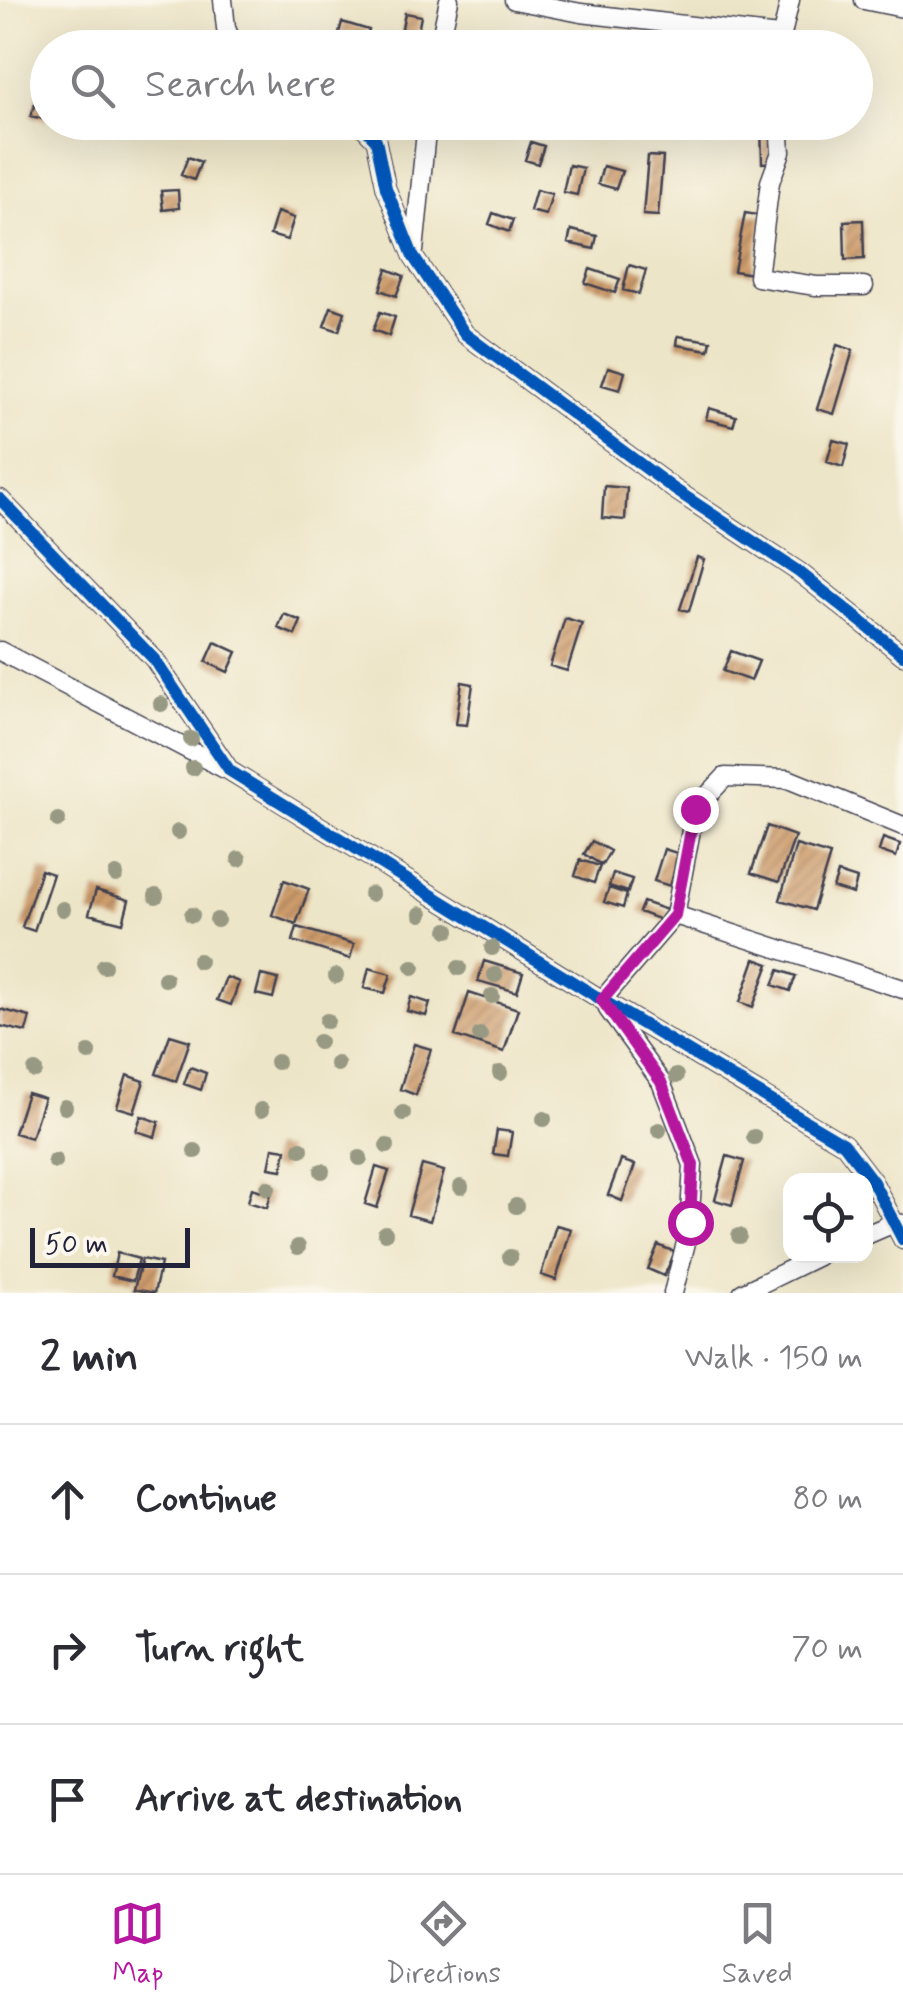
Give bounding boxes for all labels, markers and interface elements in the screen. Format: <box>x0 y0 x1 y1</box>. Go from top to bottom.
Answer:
search box <box>30 30 873 140</box>
icon: search <box>65 58 120 113</box>
text: Search here <box>145 61 336 110</box>
route end <box>673 787 719 833</box>
map controls <box>783 1173 873 1263</box>
button: locate <box>783 1173 873 1263</box>
route start <box>668 1200 714 1246</box>
scale bar <box>30 1223 190 1268</box>
text: 50 m <box>45 1227 108 1264</box>
text: 2 min <box>40 1331 139 1386</box>
text: Walk · 150 m <box>685 1337 863 1379</box>
icon: ahead <box>40 1472 95 1527</box>
text: Continue <box>135 1475 277 1524</box>
text: 80 m <box>793 1478 863 1520</box>
icon: right <box>40 1622 95 1677</box>
text: Turn right <box>135 1625 304 1674</box>
text: 70 m <box>791 1628 863 1670</box>
icon: arrive <box>40 1772 95 1827</box>
text: Arrive at destination <box>135 1775 462 1824</box>
tab: Map <box>110 1896 165 1993</box>
tab: Directions <box>386 1896 501 1993</box>
tab: Saved <box>722 1896 793 1993</box>

